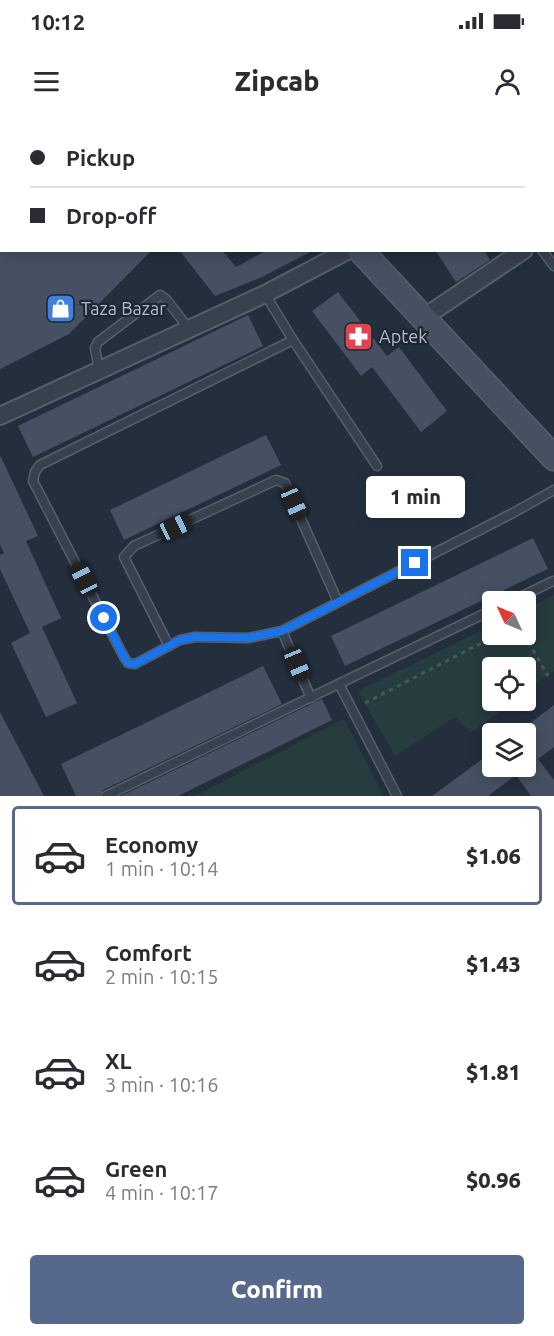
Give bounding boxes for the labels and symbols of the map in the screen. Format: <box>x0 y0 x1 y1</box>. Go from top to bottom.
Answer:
shop icon: Taza Bazar <box>44 293 76 325</box>
place label: Taza Bazar <box>81 298 166 318</box>
pharmacy icon: Aptek <box>342 321 374 353</box>
place label: Aptek <box>379 326 427 346</box>
callout: 1 min <box>366 476 464 518</box>
car <box>278 483 310 523</box>
car <box>155 511 195 543</box>
route end <box>401 549 428 576</box>
car <box>68 559 100 599</box>
north arrow <box>482 591 536 645</box>
route start <box>90 604 117 631</box>
car <box>282 644 312 684</box>

